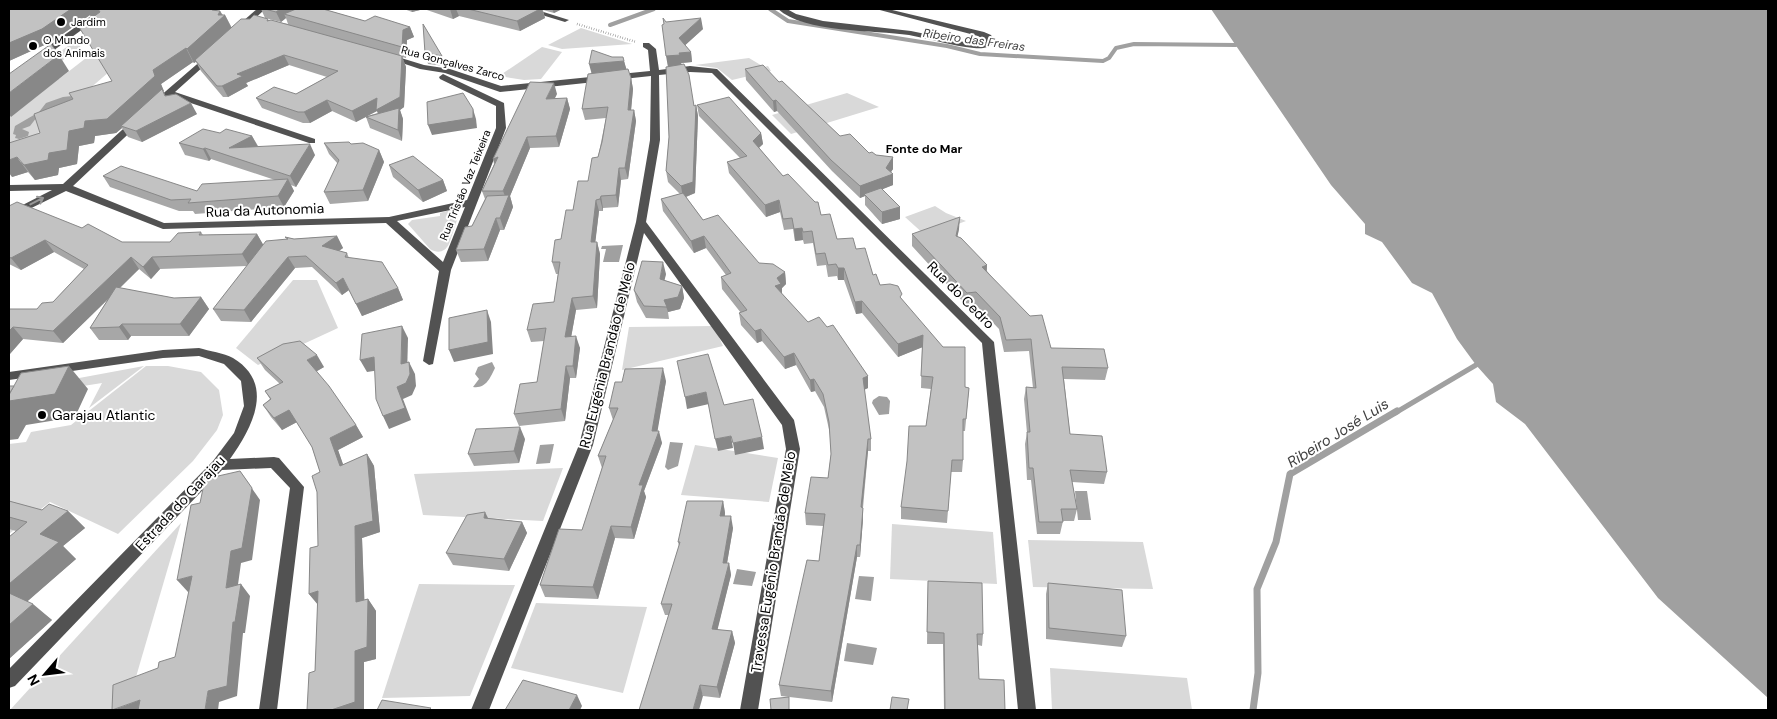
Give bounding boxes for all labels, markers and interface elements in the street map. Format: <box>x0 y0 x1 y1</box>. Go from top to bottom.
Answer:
place label: Jardim <box>71 15 106 29</box>
marker: Jardim <box>55 16 67 28</box>
water label: Ribeiro das Freiras <box>922 25 1026 55</box>
place label: O Mundo dos Animais <box>43 33 105 60</box>
marker: O Mundo dos Animais <box>27 40 39 52</box>
street label: Rua Gonçalves Zarco <box>400 42 506 84</box>
street label: Rua Tristão Vaz Teixeira <box>436 128 494 242</box>
district label: Fonte do Mar <box>886 141 962 157</box>
one-way arrow <box>29 196 44 205</box>
street label: Rua da Autonomia <box>206 199 324 221</box>
street label: Rua do Cedro <box>923 257 999 333</box>
street label: Rua Eugénia Brandão de Melo <box>575 260 639 450</box>
water label: Ribeiro José Luis <box>1283 394 1393 472</box>
place label: Garajau Atlantic <box>52 406 156 424</box>
marker: Garajau Atlantic <box>36 409 48 421</box>
street label: Travessa Eugénio Brandão de Melo <box>747 450 799 674</box>
street label: Estrada do Garajau <box>131 452 229 554</box>
north arrow <box>20 649 70 699</box>
text: N <box>23 671 44 689</box>

